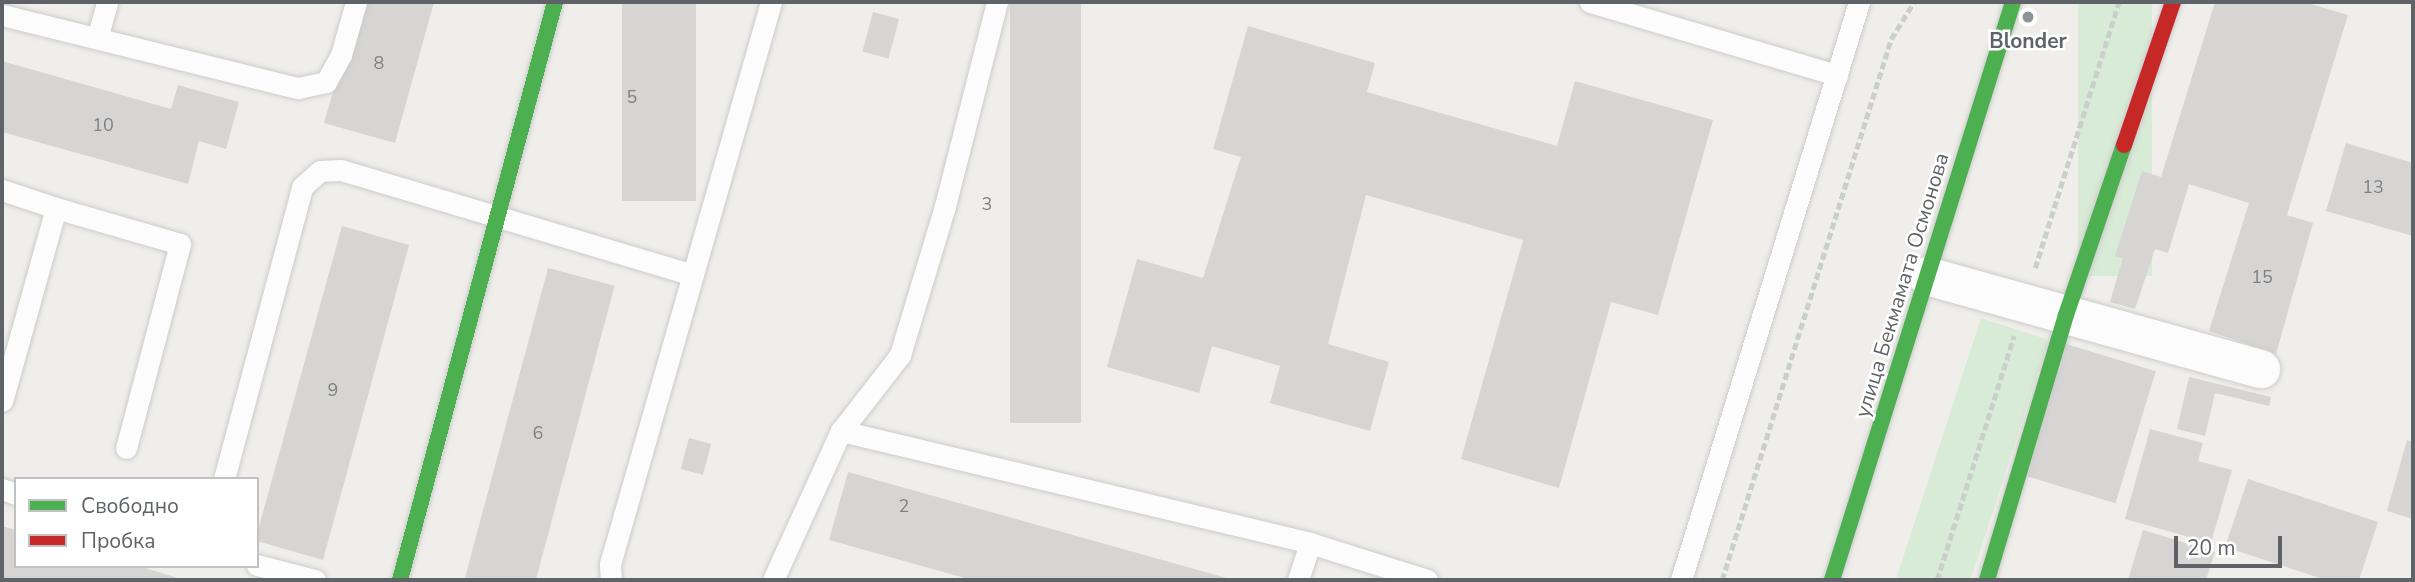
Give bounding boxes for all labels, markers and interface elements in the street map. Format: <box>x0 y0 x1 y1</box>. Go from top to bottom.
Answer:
marker: Blonder <box>2020 9 2036 25</box>
place label: Blonder <box>1989 28 2067 54</box>
house number: 8 <box>374 52 384 74</box>
house number: 5 <box>627 86 637 108</box>
house number: 10 <box>92 114 114 136</box>
street label: улица Бекмамата Осмонова <box>1850 150 1954 420</box>
house number: 13 <box>2362 176 2384 198</box>
house number: 3 <box>982 193 992 215</box>
house number: 15 <box>2251 266 2273 288</box>
house number: 9 <box>328 379 338 401</box>
house number: 6 <box>533 422 543 444</box>
legend <box>14 477 259 568</box>
text: Свободно <box>81 492 179 520</box>
house number: 2 <box>899 495 909 517</box>
scale bar <box>2177 522 2286 566</box>
text: Пробка <box>81 527 155 555</box>
text: 20 m <box>2187 534 2236 562</box>

